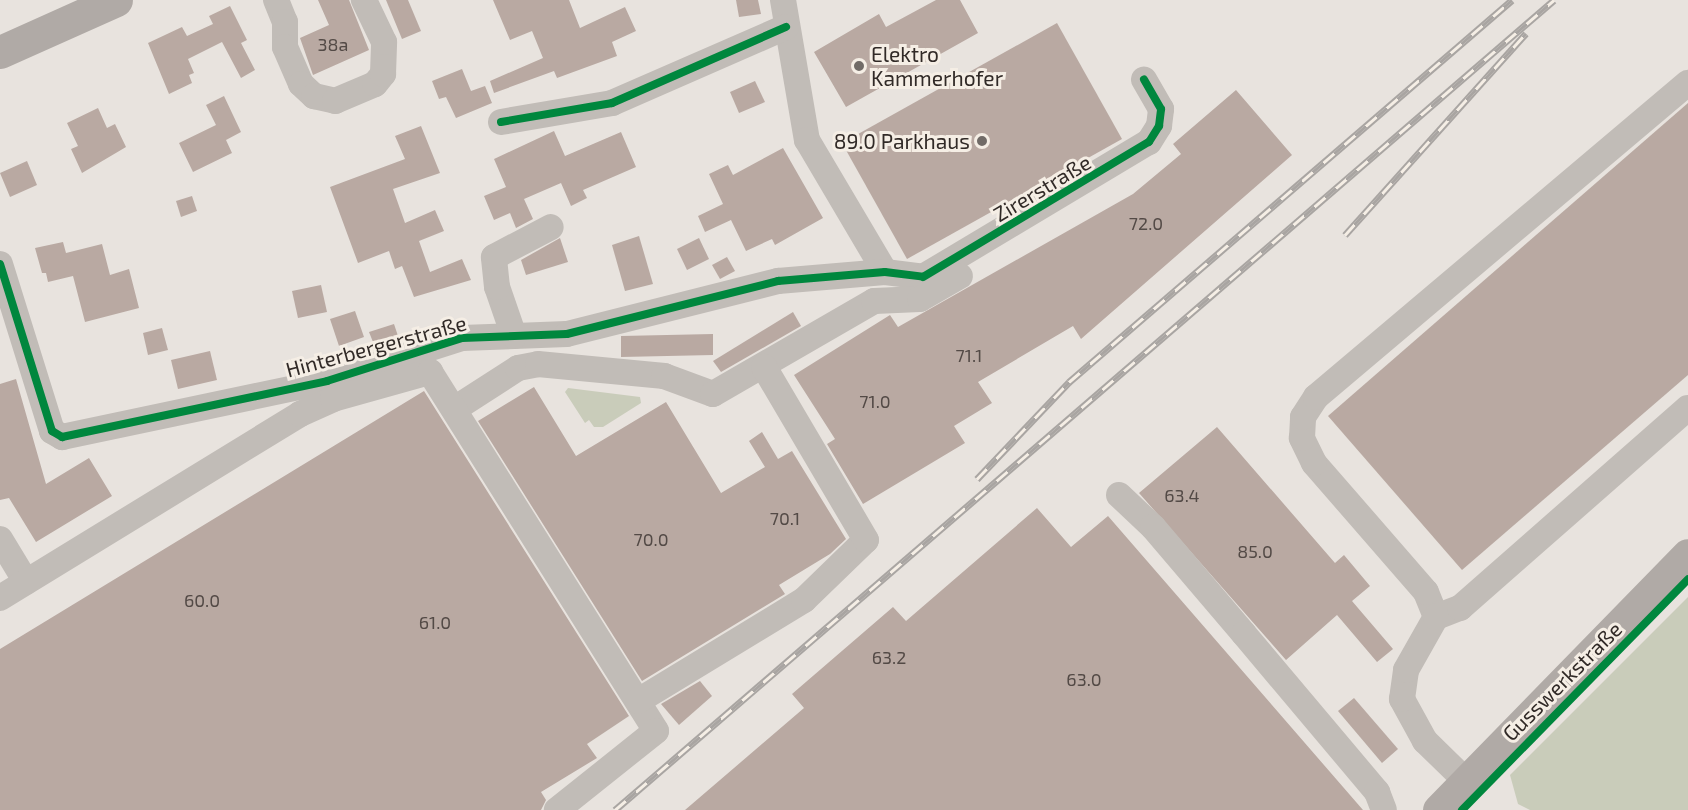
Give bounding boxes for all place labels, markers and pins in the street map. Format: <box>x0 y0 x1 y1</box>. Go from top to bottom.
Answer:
place label: Elektro Kammerhofer <box>871 41 1003 91</box>
marker: Elektro Kammerhofer <box>852 59 866 73</box>
place label: 89.0 Parkhaus <box>834 128 970 154</box>
marker: 89.0 Parkhaus <box>975 134 989 148</box>

